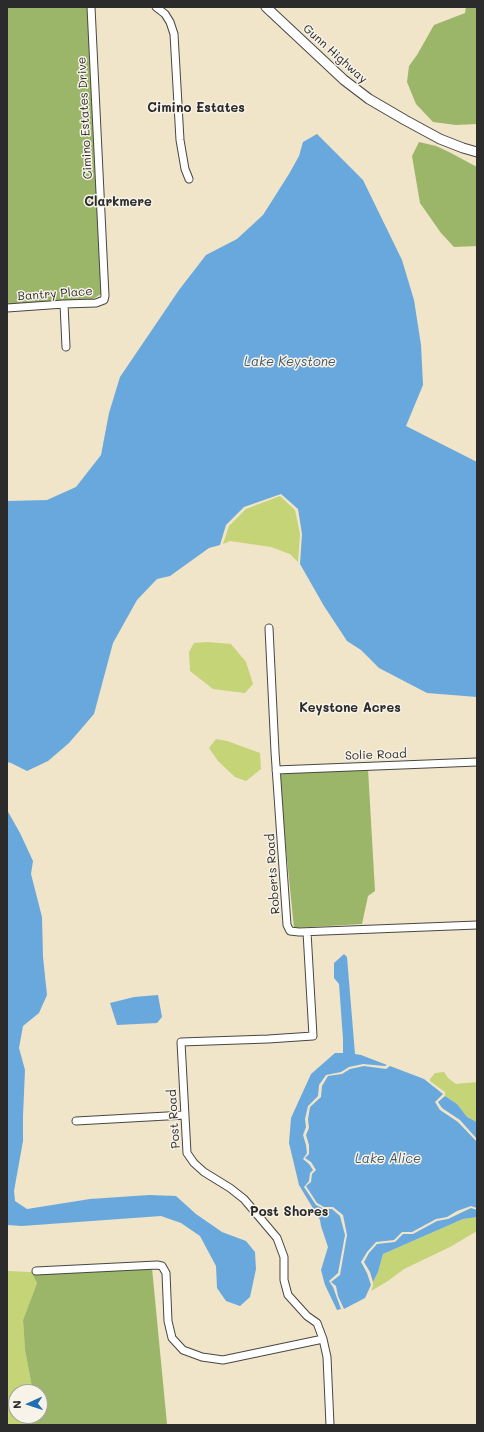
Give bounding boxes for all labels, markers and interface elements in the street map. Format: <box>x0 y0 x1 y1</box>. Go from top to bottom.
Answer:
street label: Gunn Highway <box>300 21 370 87</box>
street label: Cimino Estates Drive <box>75 56 95 180</box>
district label: Cimino Estates <box>147 100 245 116</box>
district label: Clarkmere <box>84 194 152 210</box>
street label: Bantry Place <box>17 284 93 304</box>
water label: Lake Keystone <box>244 354 336 370</box>
district label: Keystone Acres <box>299 700 401 716</box>
street label: Solie Road <box>345 747 407 763</box>
street label: Roberts Road <box>263 833 283 915</box>
street label: Post Road <box>165 1089 183 1149</box>
water label: Lake Alice <box>355 1151 421 1167</box>
district label: Post Shores <box>250 1204 328 1220</box>
north arrow <box>8 1384 48 1424</box>
text: N <box>9 1400 24 1409</box>

